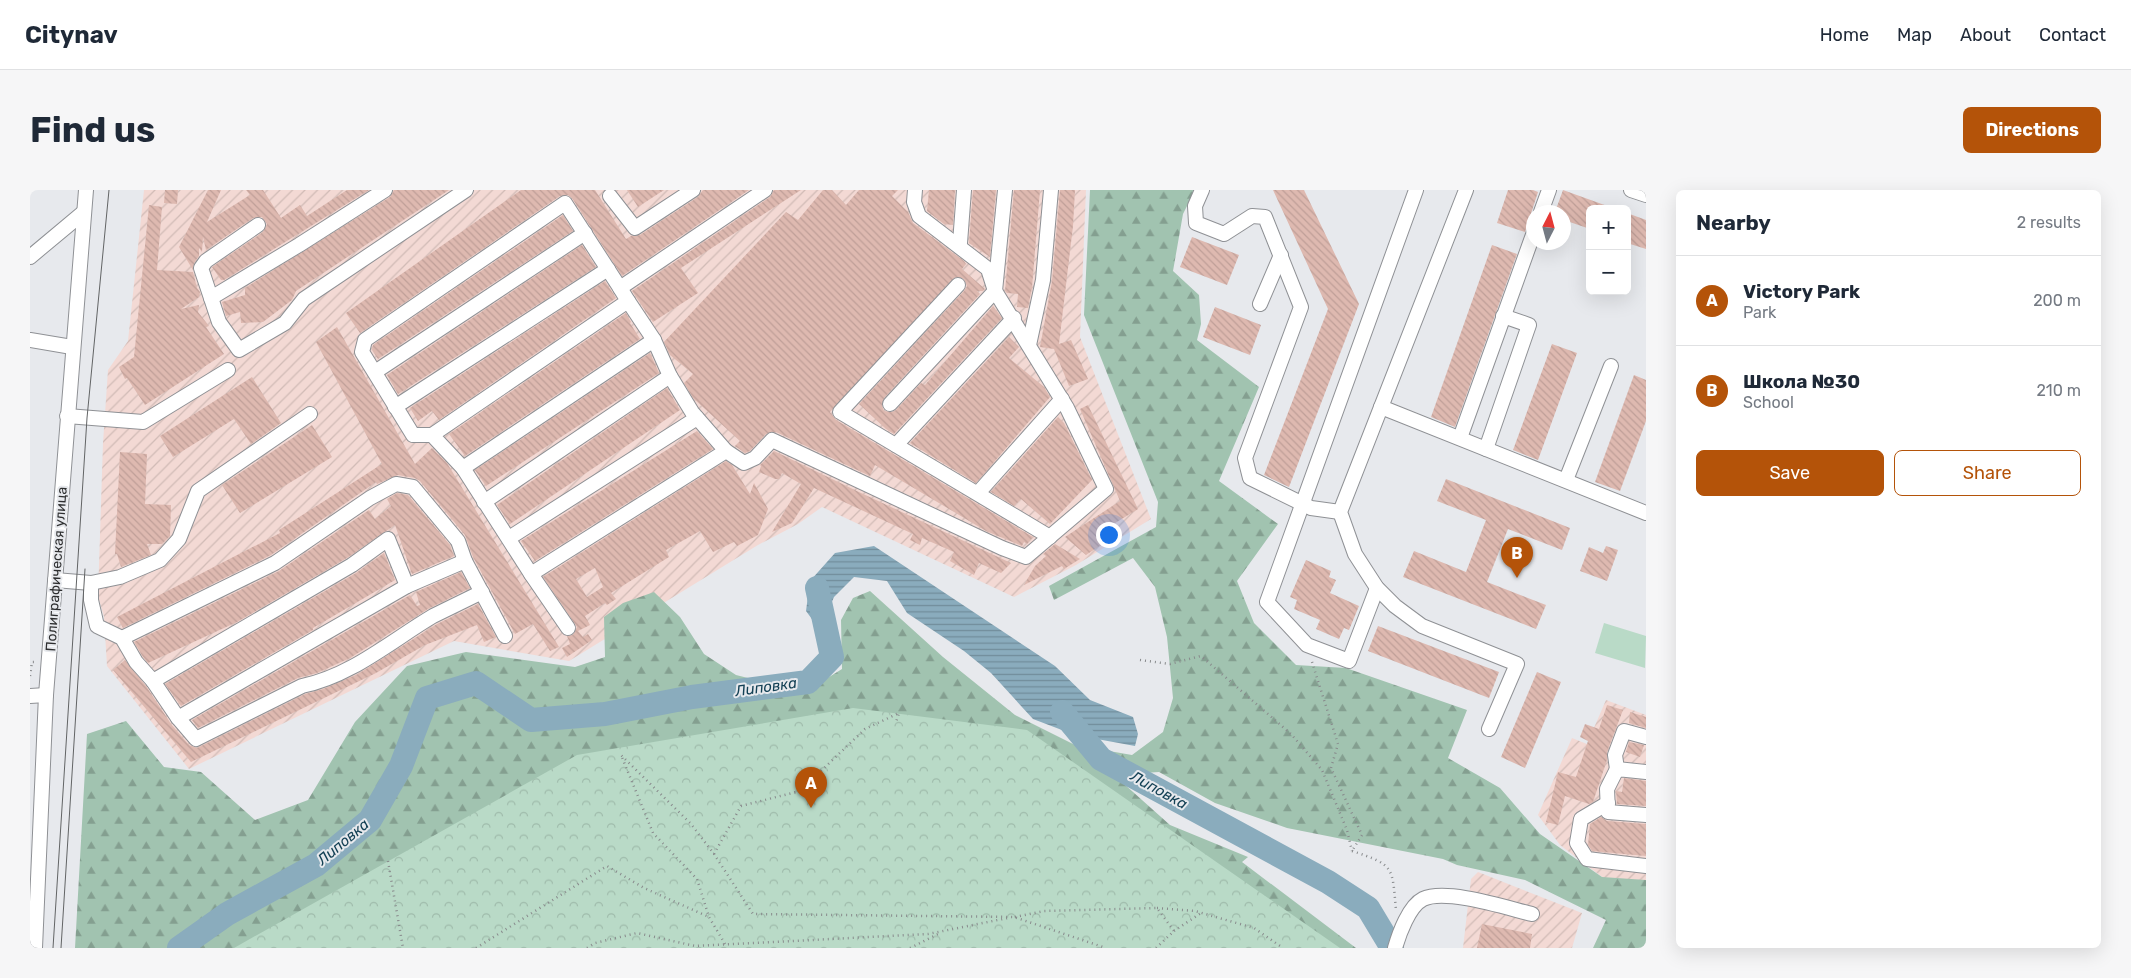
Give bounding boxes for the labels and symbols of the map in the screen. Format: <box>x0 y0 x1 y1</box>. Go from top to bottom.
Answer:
north arrow <box>1526 205 1571 250</box>
street label: Полиграфическая улица <box>42 486 71 652</box>
your location <box>1096 522 1122 548</box>
pin: B <box>1501 537 1533 578</box>
water label: Липовка <box>733 674 798 700</box>
pin: A <box>795 767 827 808</box>
water label: Липовка <box>1127 767 1191 813</box>
water label: Липовка <box>313 815 373 869</box>

